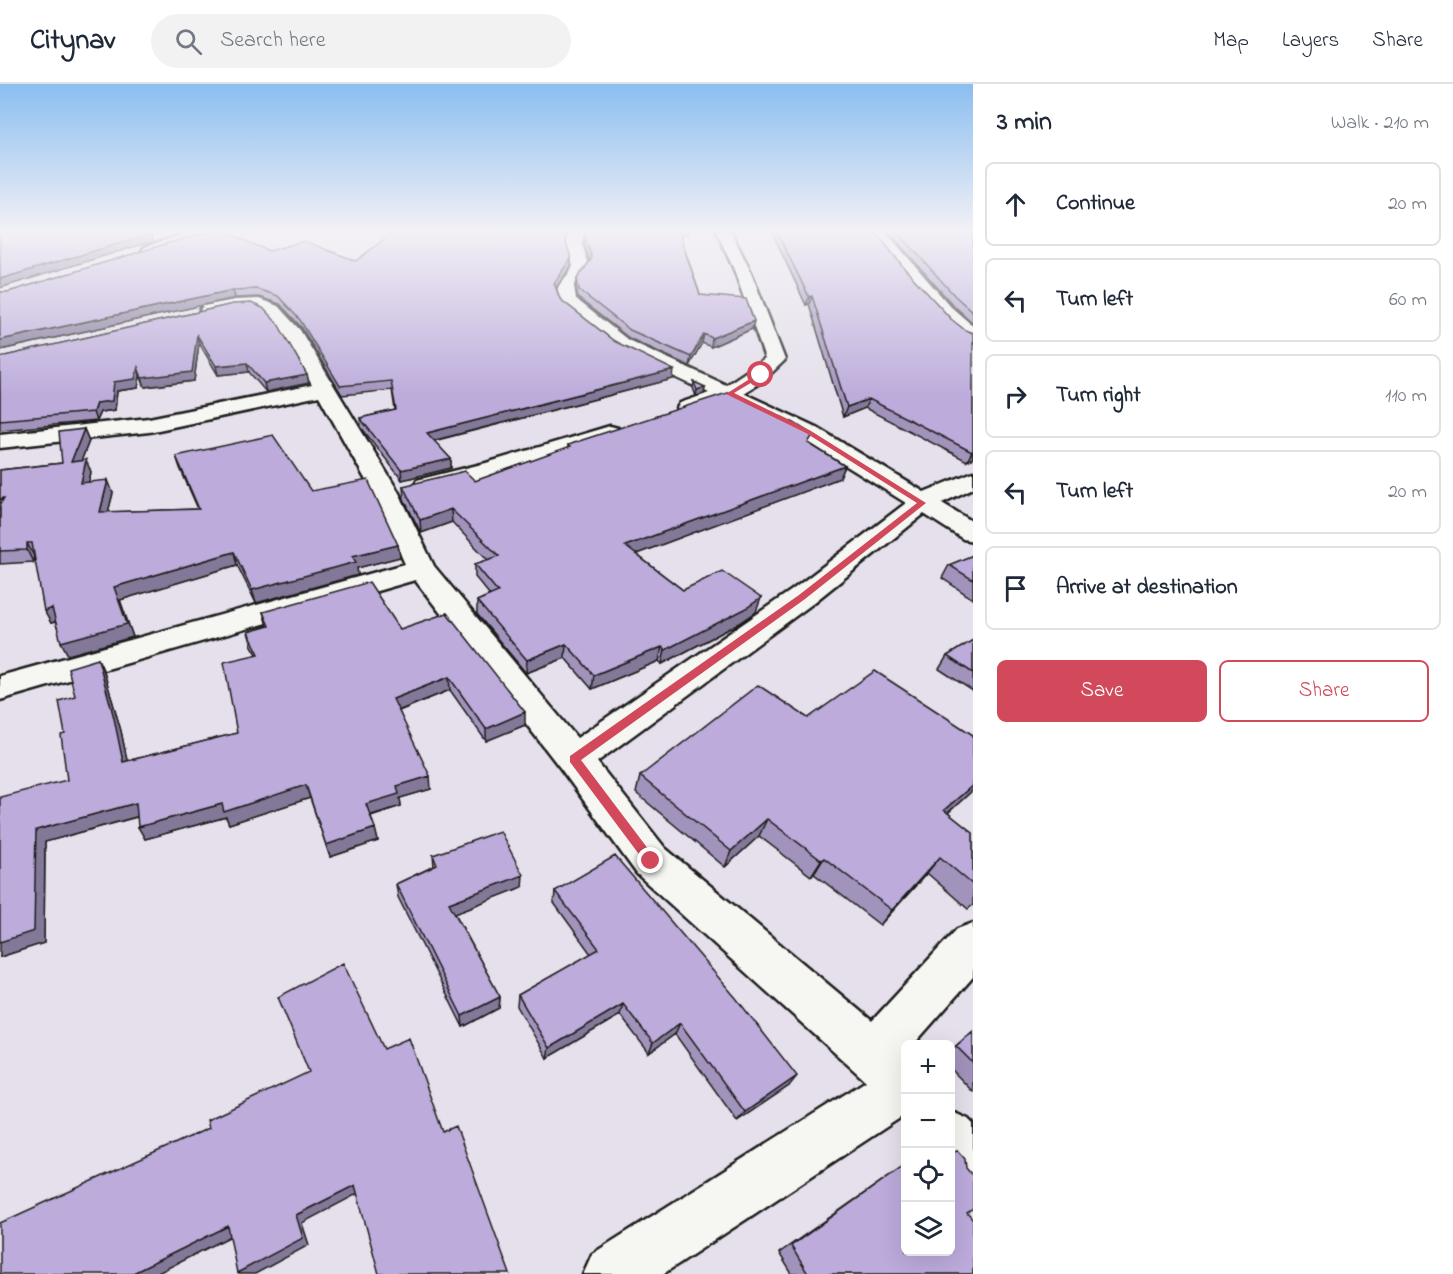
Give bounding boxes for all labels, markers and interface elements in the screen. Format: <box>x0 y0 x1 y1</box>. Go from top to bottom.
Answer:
search box <box>151 14 571 68</box>
text: Citynav <box>30 21 115 62</box>
icon: search <box>172 25 205 58</box>
text: Search here <box>220 25 326 57</box>
text: Map <box>1213 26 1249 56</box>
text: Layers <box>1282 26 1339 56</box>
text: Share <box>1372 26 1423 56</box>
text: 3 min <box>997 104 1052 142</box>
text: Walk · 210 m <box>1331 109 1429 138</box>
icon: ahead <box>999 188 1032 221</box>
text: Continue <box>1056 188 1135 220</box>
text: 20 m <box>1388 190 1427 219</box>
icon: left <box>999 284 1032 317</box>
text: Turn left <box>1056 284 1133 316</box>
text: 60 m <box>1389 286 1427 315</box>
route start <box>747 361 773 387</box>
icon: right <box>999 380 1032 413</box>
text: Turn right <box>1056 380 1141 412</box>
text: 110 m <box>1385 382 1427 411</box>
icon: left <box>999 476 1032 509</box>
text: Turn left <box>1056 476 1133 508</box>
text: 20 m <box>1388 478 1427 507</box>
icon: arrive <box>999 572 1032 605</box>
text: Arrive at destination <box>1056 572 1238 604</box>
button: Save <box>997 660 1207 722</box>
button: Share <box>1219 660 1429 722</box>
route end <box>637 847 663 873</box>
map controls <box>901 1040 955 1256</box>
button: + <box>901 1040 955 1094</box>
button: − <box>901 1094 955 1148</box>
button: locate <box>901 1148 955 1202</box>
button: layers <box>901 1202 955 1256</box>

